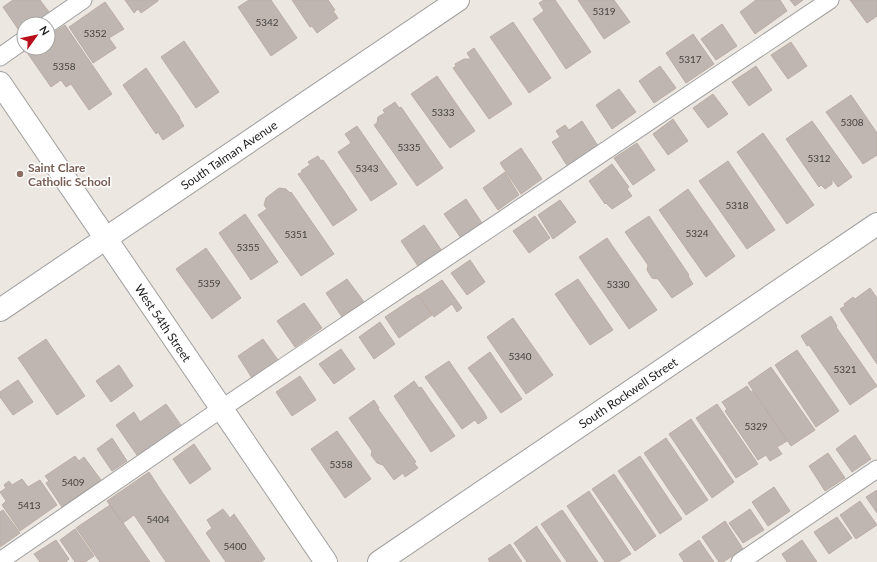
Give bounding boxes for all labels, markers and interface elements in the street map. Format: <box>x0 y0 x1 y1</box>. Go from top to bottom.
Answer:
house number: 5319 <box>592 5 616 17</box>
north arrow <box>16 16 56 56</box>
house number: 5342 <box>255 16 279 28</box>
text: N <box>37 23 53 37</box>
house number: 5352 <box>83 27 107 39</box>
house number: 5317 <box>678 53 702 65</box>
house number: 5358 <box>52 60 76 72</box>
house number: 5333 <box>431 106 455 118</box>
house number: 5308 <box>840 116 864 128</box>
street label: South Talman Avenue <box>178 117 280 193</box>
house number: 5335 <box>397 141 421 153</box>
house number: 5312 <box>807 152 831 164</box>
place label: Saint Clare Catholic School <box>28 160 111 189</box>
house number: 5343 <box>355 162 379 174</box>
marker: Saint Clare Catholic School <box>15 169 25 179</box>
house number: 5318 <box>725 199 749 211</box>
house number: 5324 <box>685 227 709 239</box>
house number: 5351 <box>284 228 308 240</box>
house number: 5355 <box>236 241 260 253</box>
house number: 5359 <box>197 277 221 289</box>
house number: 5330 <box>606 278 630 290</box>
street label: West 54th Street <box>132 281 195 365</box>
house number: 5340 <box>508 350 532 362</box>
street label: South Rockwell Street <box>576 354 681 432</box>
house number: 5321 <box>833 363 857 375</box>
house number: 5329 <box>744 420 768 432</box>
house number: 5358 <box>329 458 353 470</box>
house number: 5409 <box>61 476 85 488</box>
house number: 5413 <box>17 499 41 511</box>
house number: 5404 <box>146 513 170 525</box>
house number: 5400 <box>223 540 247 552</box>

